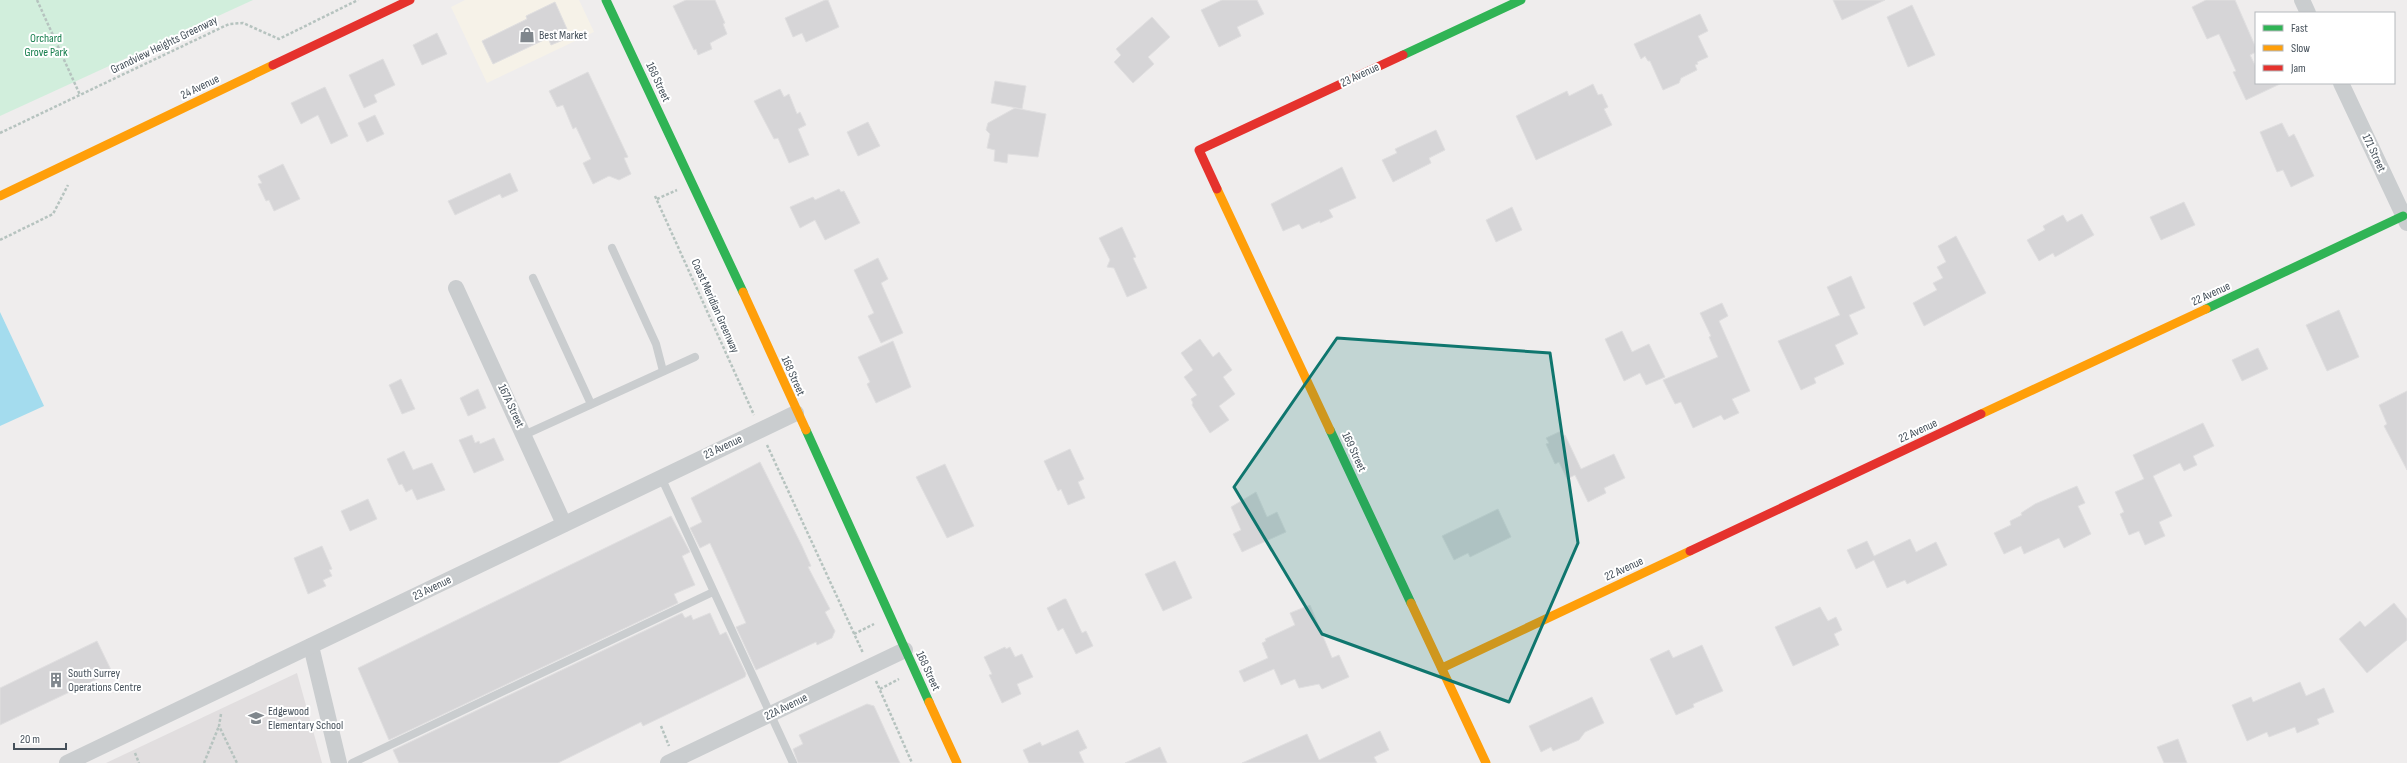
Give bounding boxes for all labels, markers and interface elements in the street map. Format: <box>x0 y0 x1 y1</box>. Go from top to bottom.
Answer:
street label: Grandview Heights Greenway <box>108 12 220 77</box>
legend <box>2255 12 2395 84</box>
text: Fast <box>2291 21 2308 36</box>
shop icon: Best Market <box>518 26 536 44</box>
place label: Best Market <box>539 28 587 43</box>
park label: Orchard Grove Park <box>25 31 68 60</box>
text: Slow <box>2291 41 2310 56</box>
street label: 23 Avenue <box>1338 59 1382 91</box>
street label: 168 Street <box>642 60 674 104</box>
text: Jam <box>2290 61 2306 76</box>
street label: 24 Avenue <box>178 71 222 103</box>
street label: 171 Street <box>2359 131 2389 175</box>
street label: Coast Meridian Greenway <box>688 257 743 356</box>
street label: 22 Avenue <box>2189 278 2233 309</box>
street label: 168 Street <box>778 354 809 399</box>
street label: 167A Street <box>494 382 528 431</box>
street label: 22 Avenue <box>1896 415 1940 446</box>
street label: 169 Street <box>1338 430 1370 474</box>
street label: 23 Avenue <box>701 431 745 463</box>
street label: 22 Avenue <box>1602 553 1646 584</box>
street label: 23 Avenue <box>410 572 454 604</box>
street label: 168 Street <box>912 649 944 693</box>
place label: South Surrey Operations Centre <box>68 666 141 695</box>
building icon: South Surrey Operations Centre <box>47 671 65 689</box>
street label: 22A Avenue <box>762 690 810 724</box>
place label: Edgewood Elementary School <box>268 704 343 733</box>
school or university icon: Edgewood Elementary School <box>247 709 265 727</box>
scale bar <box>14 725 66 751</box>
text: 20 m <box>20 732 40 747</box>

